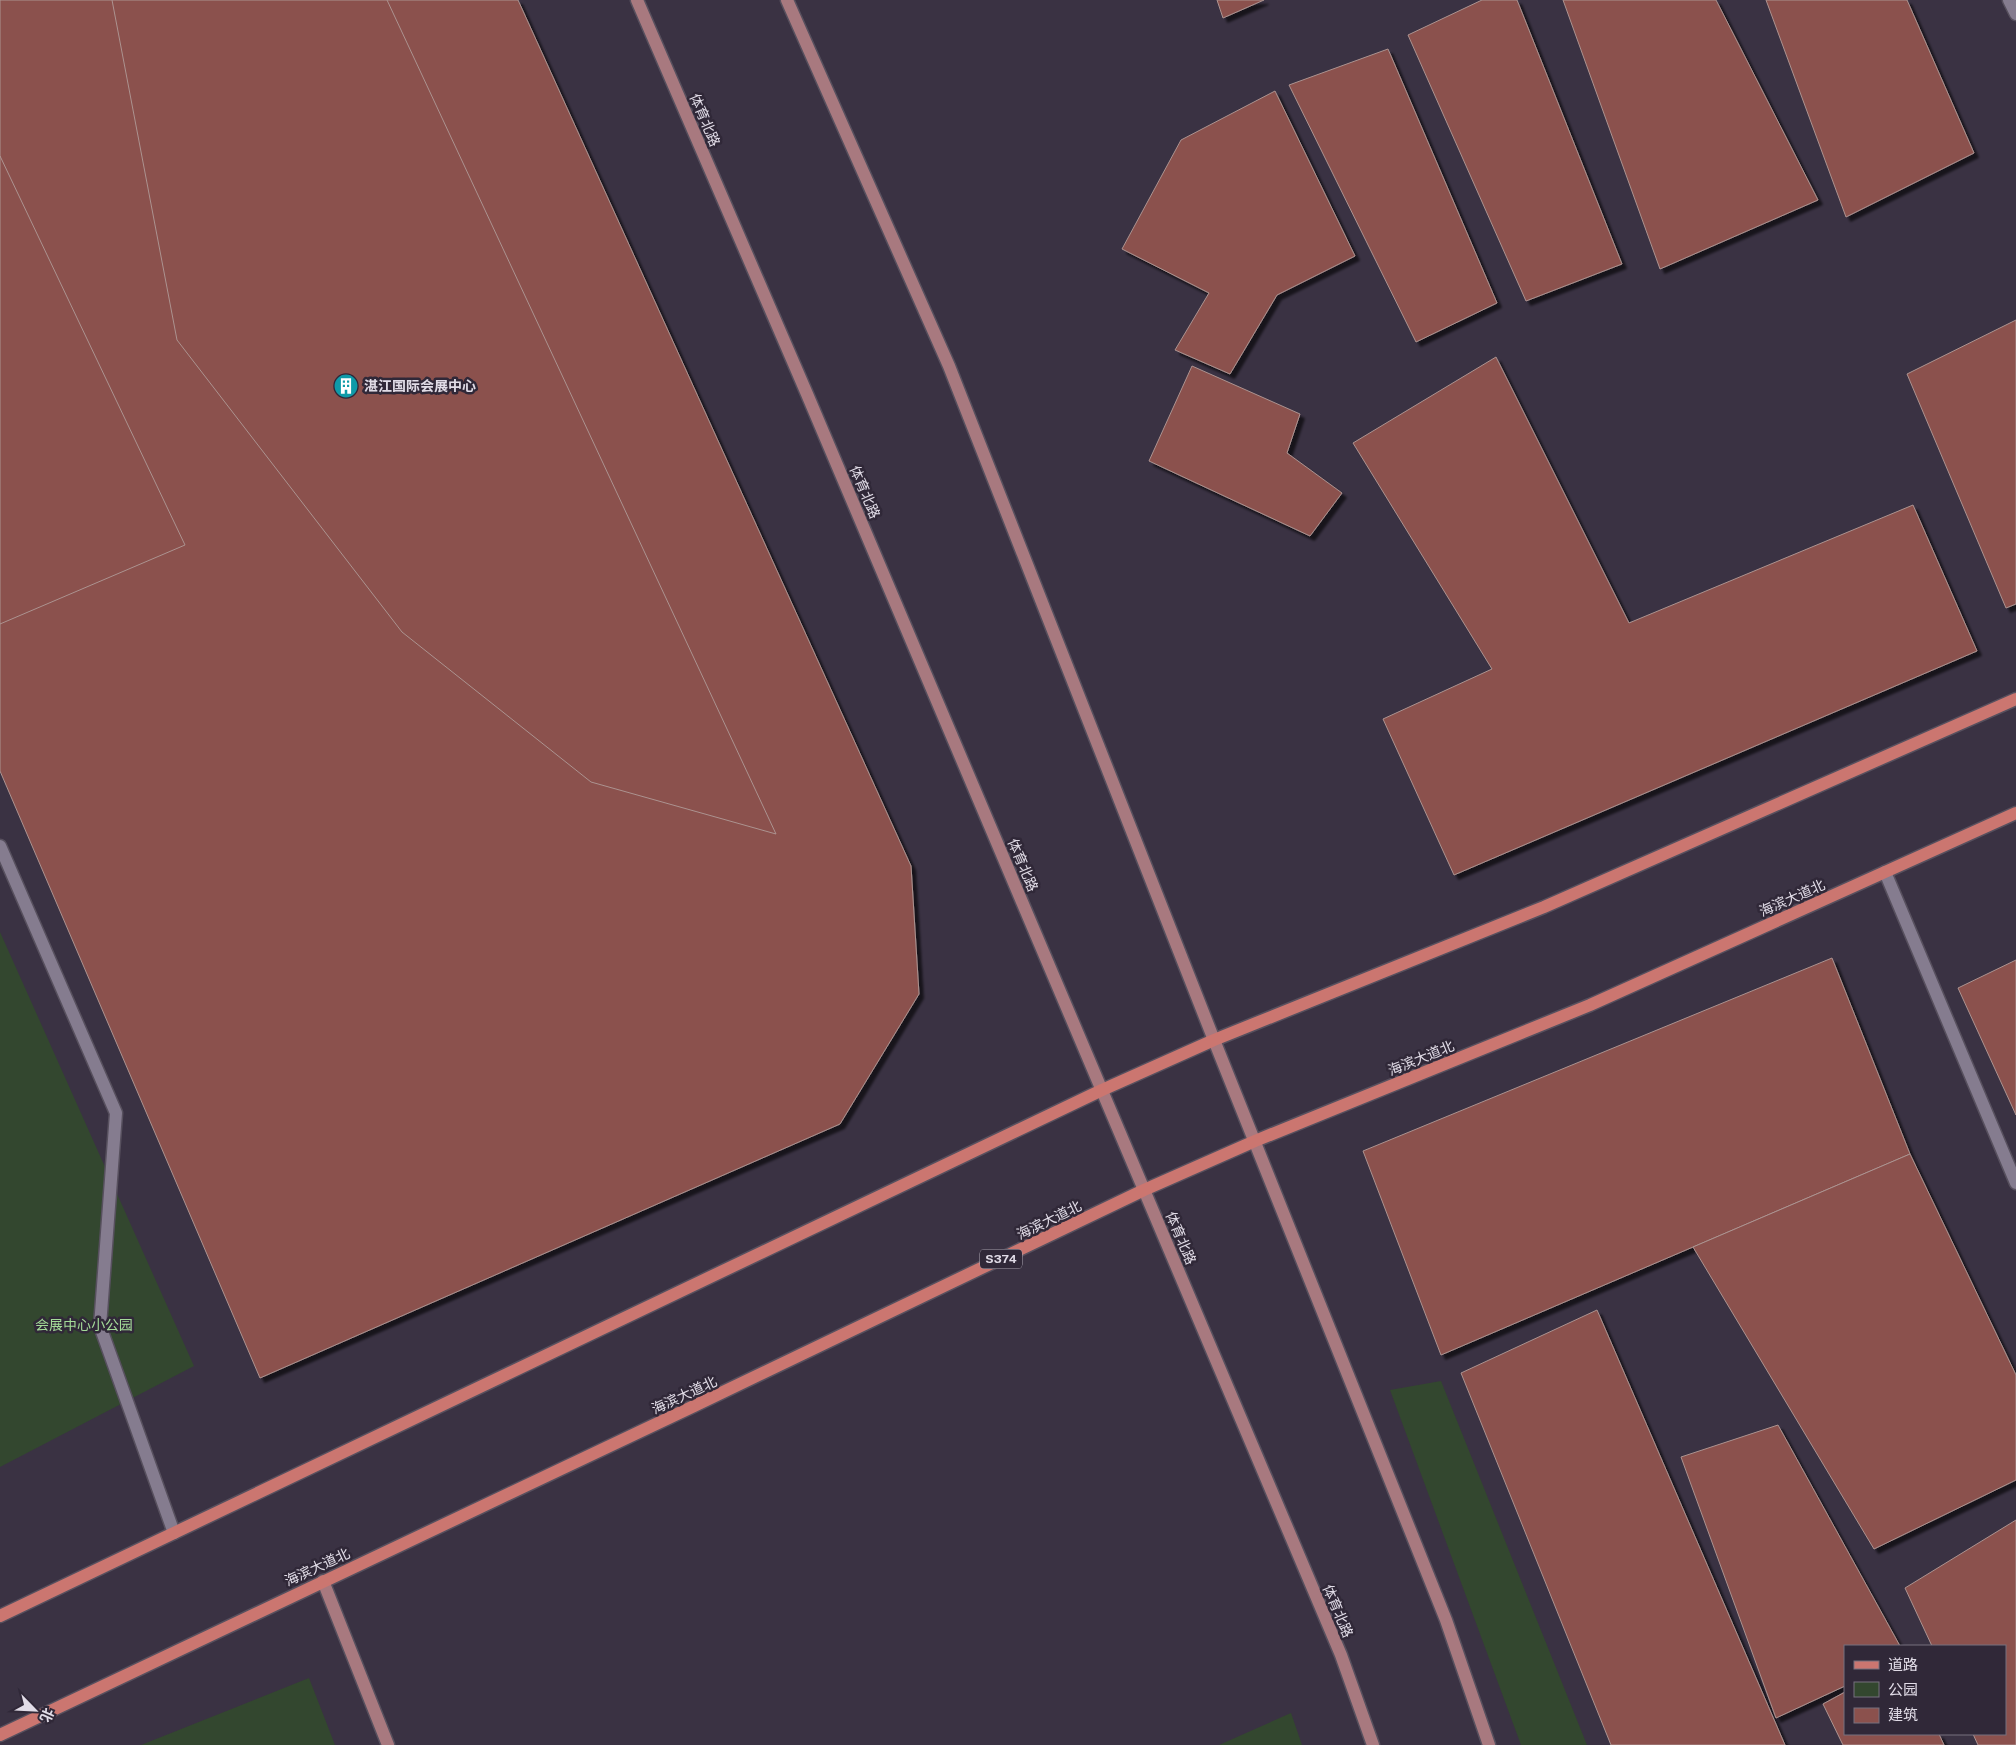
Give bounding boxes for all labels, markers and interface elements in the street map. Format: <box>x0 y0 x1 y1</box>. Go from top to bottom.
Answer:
street label: 体育北路 <box>687 91 723 149</box>
building icon: 湛江国际会展中心 <box>333 373 359 399</box>
place label: 湛江国际会展中心 <box>364 378 476 394</box>
street label: 体育北路 <box>847 463 883 521</box>
street label: 体育北路 <box>1005 836 1041 894</box>
street label: 海滨大道北 <box>1757 876 1827 920</box>
street label: 海滨大道北 <box>1386 1037 1456 1079</box>
street label: 海滨大道北 <box>1014 1197 1084 1243</box>
street label: 体育北路 <box>1163 1209 1199 1267</box>
road number: S374 <box>980 1250 1022 1268</box>
park label: 会展中心小公园 <box>35 1317 133 1333</box>
street label: 海滨大道北 <box>649 1373 719 1417</box>
street label: 海滨大道北 <box>282 1545 352 1589</box>
street label: 体育北路 <box>1320 1582 1356 1640</box>
legend <box>1844 1645 2006 1735</box>
text: 道路 <box>1888 1656 1918 1673</box>
text: 公园 <box>1888 1681 1918 1698</box>
north arrow <box>10 1685 60 1735</box>
text: 北 <box>37 1706 57 1725</box>
text: 建筑 <box>1888 1706 1918 1723</box>

